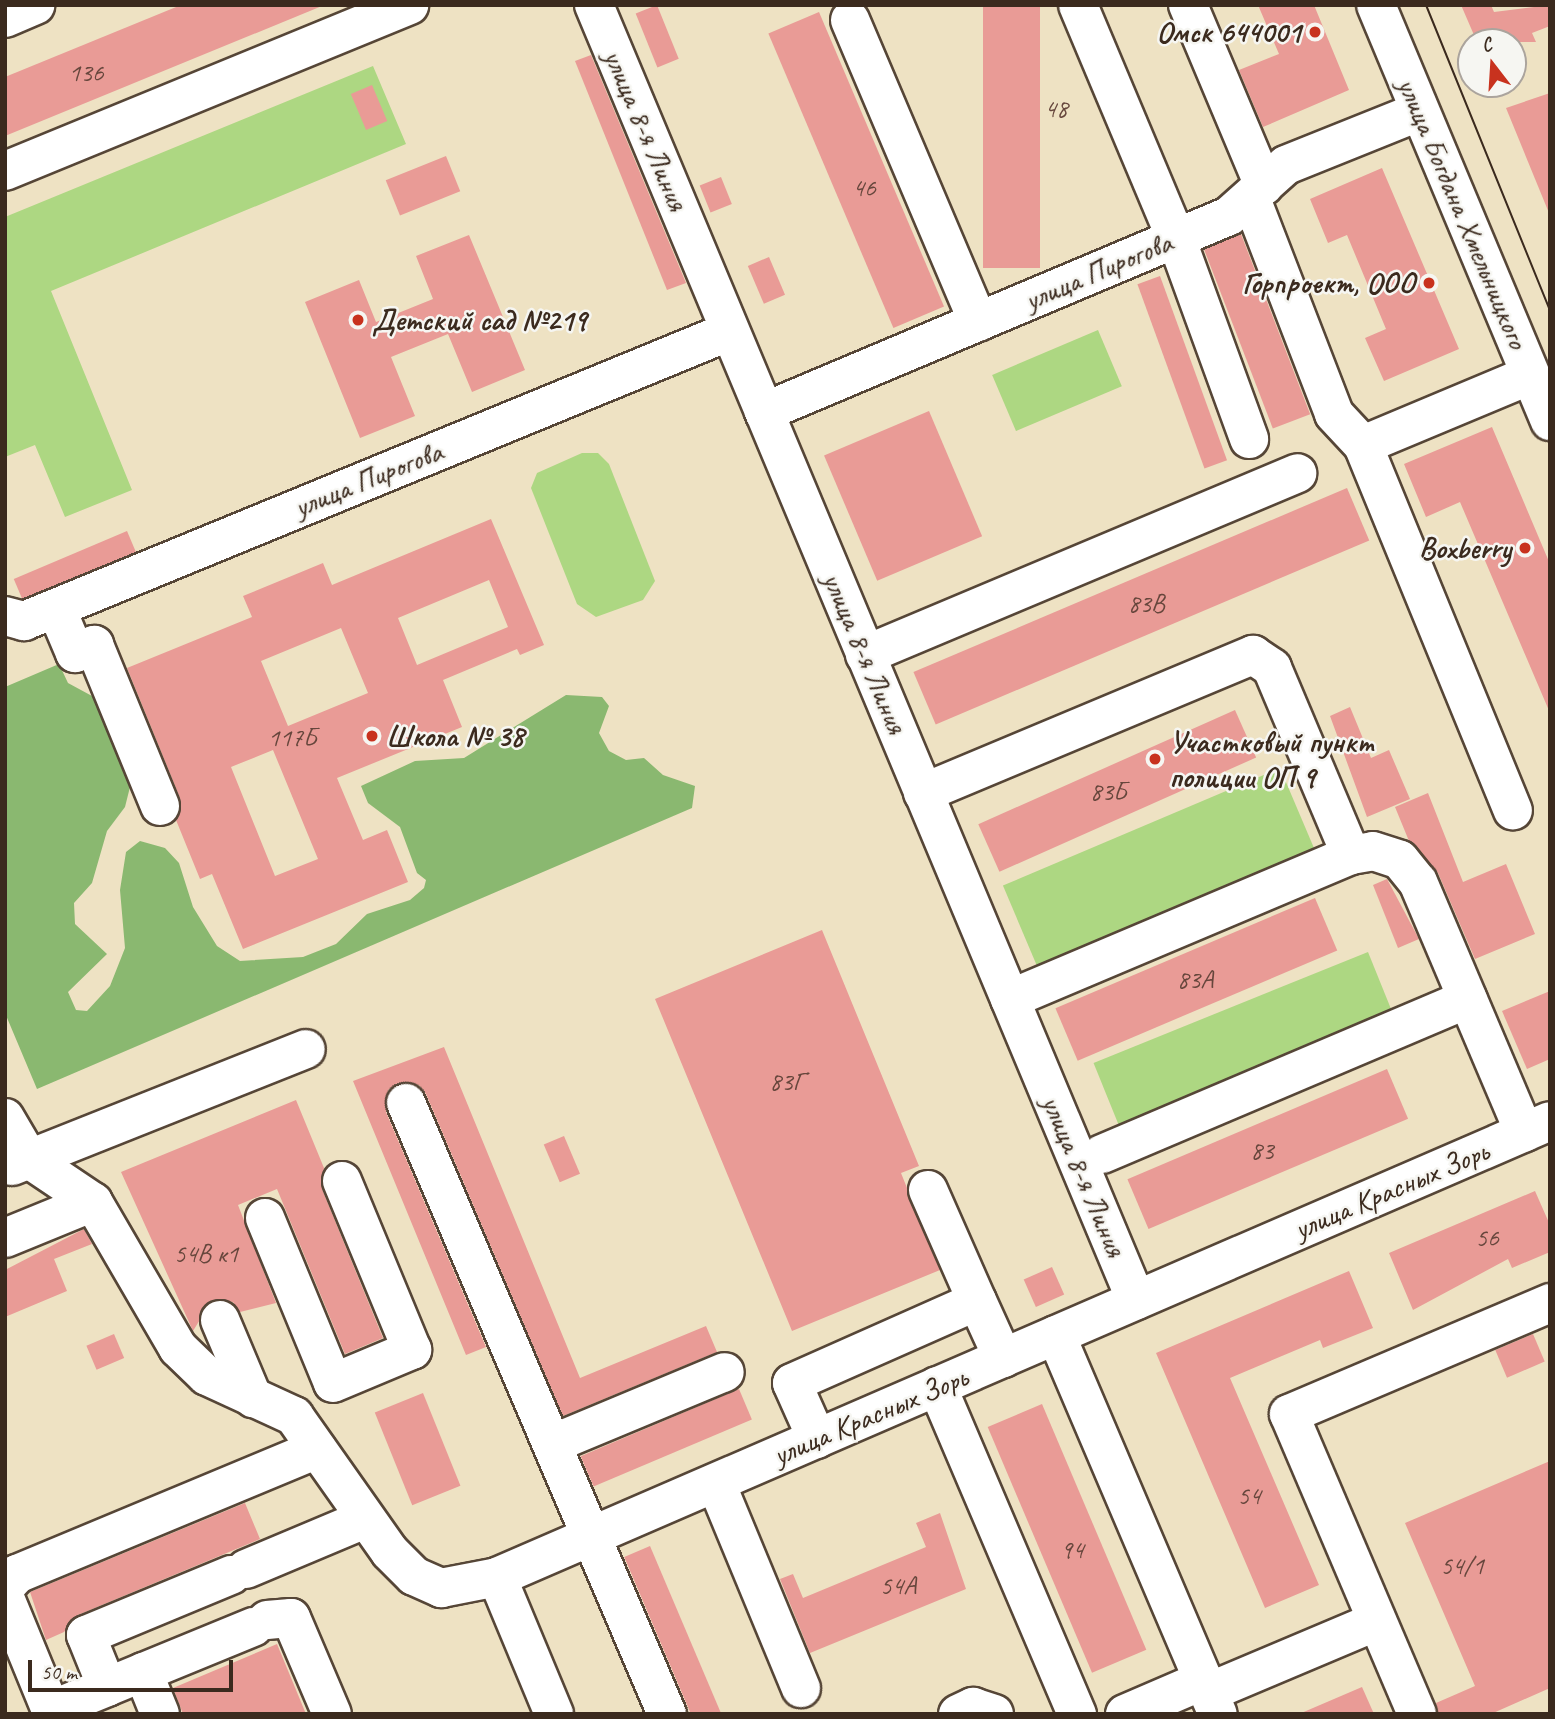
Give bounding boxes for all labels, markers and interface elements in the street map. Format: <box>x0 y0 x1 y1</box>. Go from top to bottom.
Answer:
place label: Омск 644001 <box>1156 14 1301 50</box>
marker: Омск 644001 <box>1307 24 1323 40</box>
north arrow <box>1457 28 1527 98</box>
text: С <box>1478 32 1494 58</box>
street label: улица 8-я Линия <box>596 44 696 216</box>
house number: 136 <box>68 57 104 89</box>
street label: улица Богдана Хмельницкого <box>1390 73 1536 353</box>
house number: 48 <box>1044 93 1068 125</box>
house number: 46 <box>852 172 876 204</box>
street label: улица Пирогова <box>1019 224 1177 318</box>
place label: Горпроект, ООО <box>1242 265 1415 301</box>
marker: Горпроект, ООО <box>1421 275 1437 291</box>
place label: Детский сад №219 <box>372 302 586 338</box>
marker: Детский сад №219 <box>350 312 366 328</box>
street label: улица Пирогова <box>288 433 448 525</box>
place label: Boxberry <box>1419 530 1511 566</box>
marker: Boxberry <box>1517 540 1533 556</box>
street label: улица 8-я Линия <box>815 567 915 739</box>
house number: 83В <box>1128 588 1164 620</box>
place label: Школа № 38 <box>386 718 524 754</box>
house number: 117Б <box>268 722 316 754</box>
place label: Участковый пункт полиции ОП 9 <box>1169 724 1373 794</box>
marker: Школа № 38 <box>364 728 380 744</box>
marker: Участковый пункт полиции ОП 9 <box>1147 751 1163 767</box>
house number: 83Б <box>1090 776 1126 808</box>
house number: 83А <box>1177 964 1213 996</box>
house number: 83Г <box>769 1066 805 1098</box>
street label: улица 8-я Линия <box>1034 1090 1134 1262</box>
street label: улица Красных Зорь <box>1289 1133 1493 1247</box>
house number: 83 <box>1250 1135 1274 1167</box>
house number: 56 <box>1475 1222 1499 1254</box>
house number: 54В к1 <box>174 1238 238 1270</box>
street label: улица Красных Зорь <box>768 1359 972 1473</box>
house number: 54 <box>1237 1480 1261 1512</box>
house number: 94 <box>1060 1534 1084 1566</box>
house number: 54/1 <box>1440 1550 1484 1582</box>
house number: 54А <box>880 1570 916 1602</box>
scale bar <box>32 1646 236 1690</box>
text: 50 m <box>41 1659 77 1685</box>

